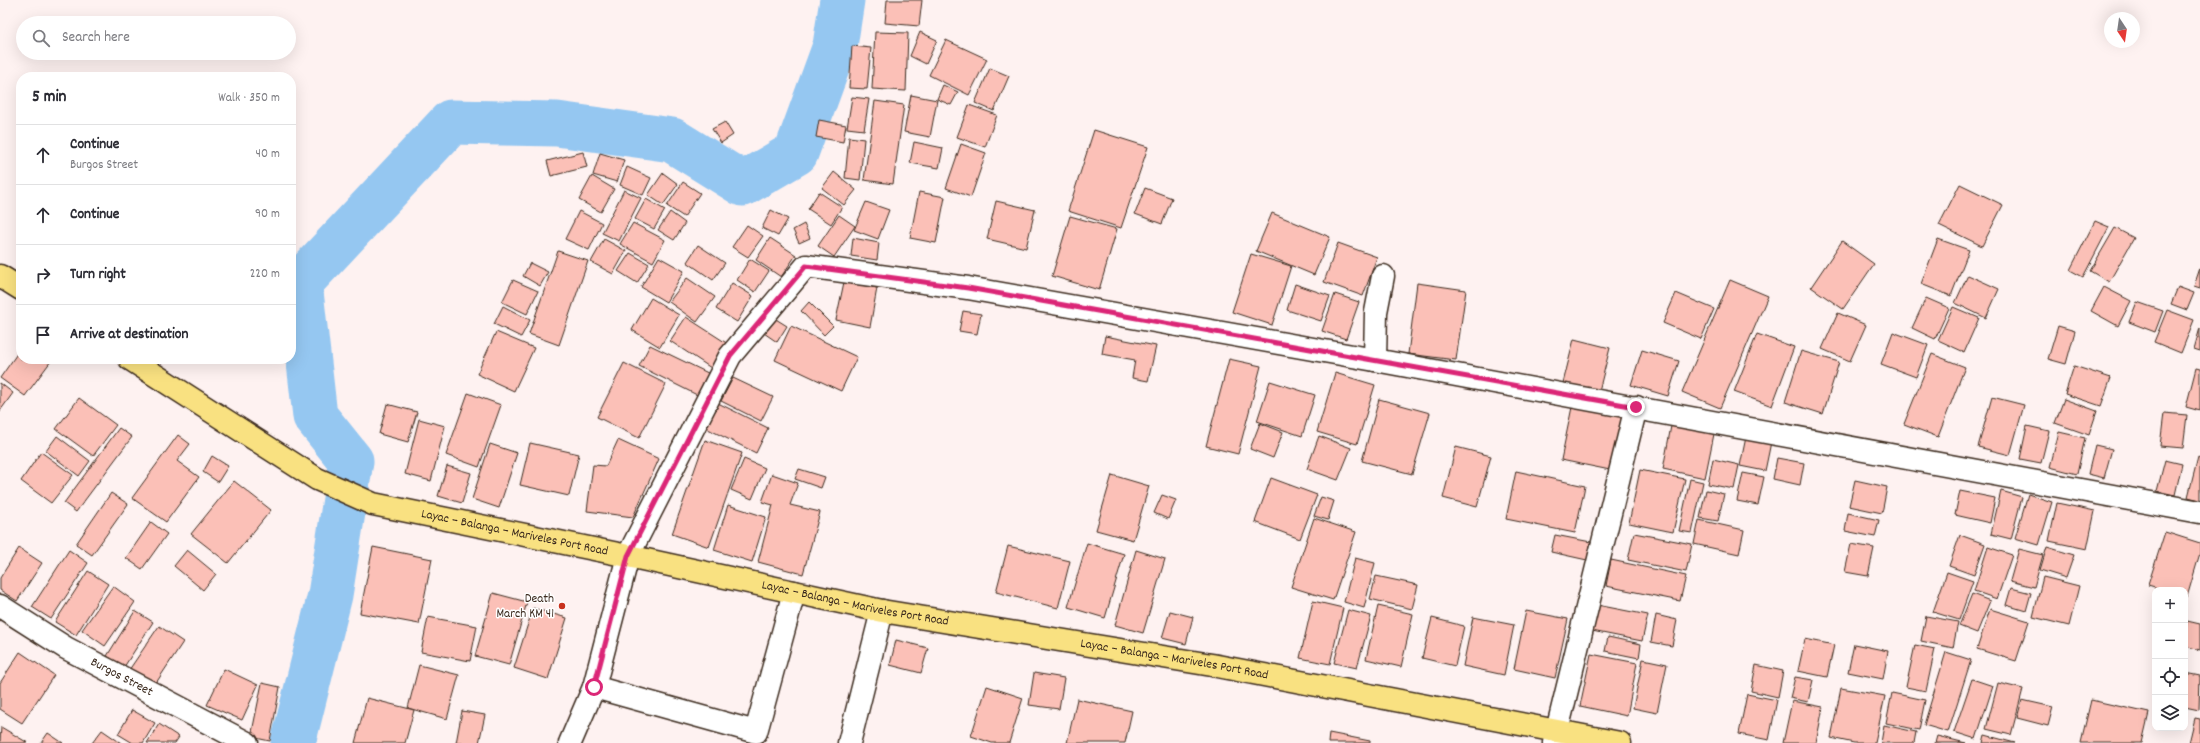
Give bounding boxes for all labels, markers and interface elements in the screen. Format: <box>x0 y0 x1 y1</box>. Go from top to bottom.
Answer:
north arrow <box>2104 12 2140 48</box>
search box <box>16 16 296 60</box>
icon: search <box>30 27 52 49</box>
text: Search here <box>62 27 130 49</box>
text: 5 min <box>32 86 66 110</box>
text: Walk · 350 m <box>218 89 280 108</box>
text: Continue <box>70 134 119 156</box>
icon: ahead <box>32 144 54 166</box>
text: 40 m <box>256 145 280 164</box>
text: Burgos Street <box>70 156 138 175</box>
icon: ahead <box>32 204 54 226</box>
text: Continue <box>70 204 119 226</box>
text: 90 m <box>255 205 280 224</box>
icon: right <box>32 264 54 286</box>
text: Turn right <box>70 264 126 286</box>
text: 220 m <box>250 265 280 284</box>
icon: arrive <box>32 324 54 346</box>
text: Arrive at destination <box>70 324 188 346</box>
route end <box>1627 398 1645 416</box>
street label: Layac – Balanga – Mariveles Port Road <box>419 505 610 561</box>
street label: Layac – Balanga – Mariveles Port Road <box>760 576 950 631</box>
map controls <box>2152 587 2188 731</box>
button: + <box>2152 587 2188 623</box>
place label: Death March KM 41 <box>496 590 554 624</box>
marker: Death March KM 41 <box>557 601 567 611</box>
button: − <box>2152 623 2188 659</box>
street label: Layac – Balanga – Mariveles Port Road <box>1079 634 1270 685</box>
street label: Burgos Street <box>87 653 156 702</box>
button: locate <box>2152 659 2188 695</box>
route start <box>585 678 603 696</box>
button: layers <box>2152 695 2188 731</box>

